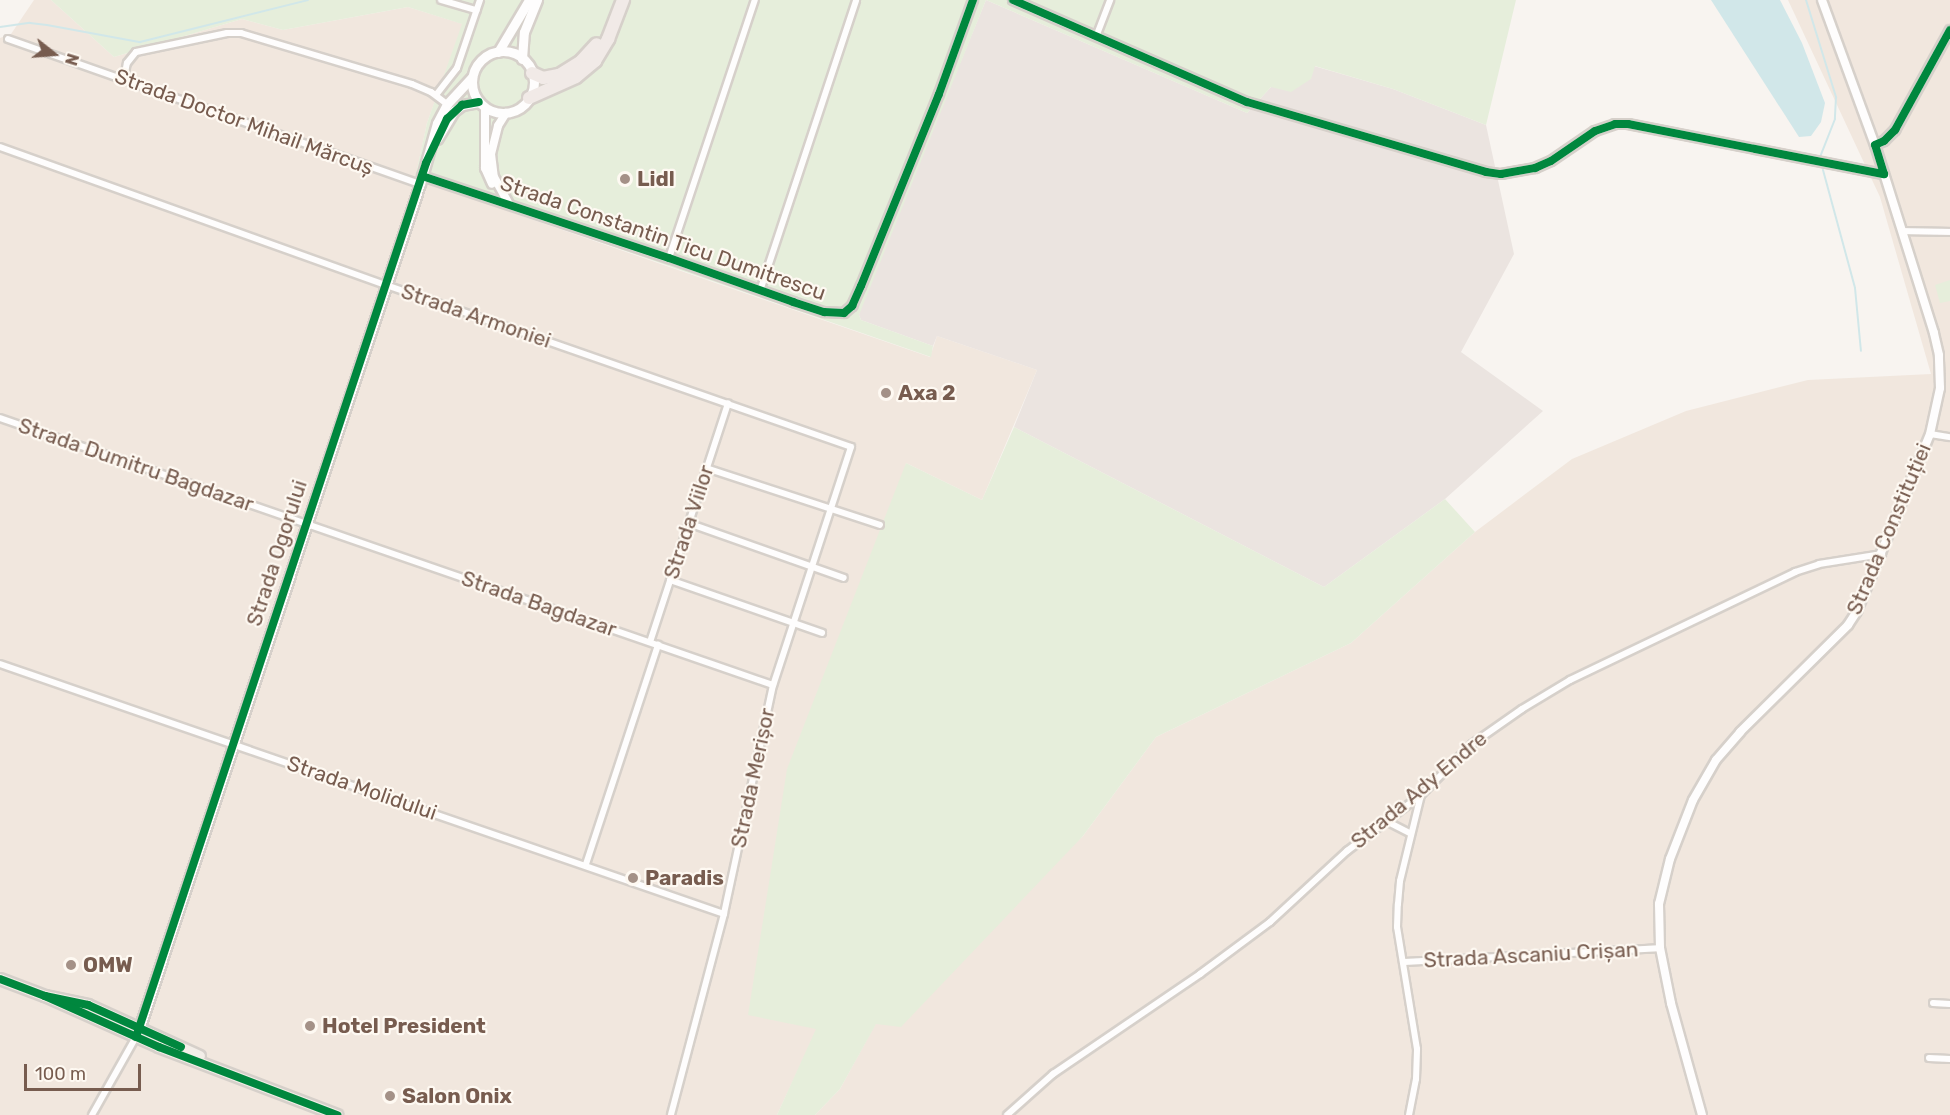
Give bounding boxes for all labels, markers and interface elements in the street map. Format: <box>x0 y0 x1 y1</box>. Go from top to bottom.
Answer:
north arrow <box>24 24 84 84</box>
text: N <box>61 51 82 68</box>
street label: Strada Doctor Mihail Mărcuș <box>111 63 377 181</box>
place label: Lidl <box>637 166 675 192</box>
street label: Strada Constantin Ticu Dumitrescu <box>497 170 829 306</box>
marker: Lidl <box>618 172 632 186</box>
street label: Strada Armoniei <box>398 278 554 354</box>
place label: Axa 2 <box>898 380 956 406</box>
marker: Axa 2 <box>879 386 893 400</box>
street label: Strada Dumitru Bagdazar <box>15 413 257 517</box>
street label: Strada Constituției <box>1842 440 1936 618</box>
street label: Strada Viilor <box>659 462 719 582</box>
street label: Strada Ogorului <box>242 477 312 629</box>
street label: Strada Bagdazar <box>458 566 620 642</box>
street label: Strada Merișor <box>726 706 780 850</box>
street label: Strada Ady Endre <box>1346 726 1492 854</box>
street label: Strada Molidului <box>284 751 440 825</box>
place label: Paradis <box>645 865 724 891</box>
marker: Paradis <box>626 871 640 885</box>
street label: Strada Ascaniu Crișan <box>1423 937 1639 973</box>
place label: OMW <box>83 952 133 978</box>
marker: OMW <box>64 958 78 972</box>
place label: Hotel President <box>322 1013 486 1039</box>
marker: Hotel President <box>303 1019 317 1033</box>
scale bar <box>27 1052 144 1090</box>
text: 100 m <box>35 1063 86 1085</box>
place label: Salon Onix <box>402 1083 512 1109</box>
marker: Salon Onix <box>383 1089 397 1103</box>

